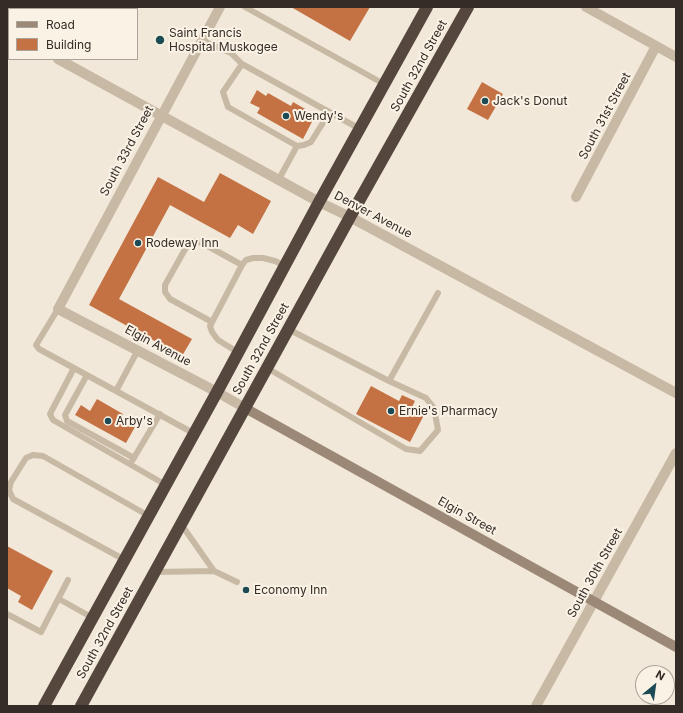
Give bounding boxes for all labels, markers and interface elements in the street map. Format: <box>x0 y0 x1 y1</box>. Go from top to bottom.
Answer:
legend <box>8 8 138 60</box>
text: Road <box>46 17 75 32</box>
street label: South 32nd Street <box>388 18 450 114</box>
place label: Saint Francis Hospital Muskogee <box>169 26 278 54</box>
marker: Saint Francis Hospital Muskogee <box>154 34 166 46</box>
text: Building <box>46 37 91 52</box>
street label: South 31st Street <box>576 70 634 162</box>
place label: Jack's Donut <box>493 94 567 108</box>
marker: Jack's Donut <box>480 96 490 106</box>
street label: South 33rd Street <box>97 103 157 199</box>
place label: Wendy's <box>294 109 343 123</box>
marker: Wendy's <box>281 111 291 121</box>
street label: Denver Avenue <box>332 188 414 242</box>
place label: Rodeway Inn <box>146 236 219 250</box>
marker: Rodeway Inn <box>133 238 143 248</box>
street label: South 32nd Street <box>230 301 292 397</box>
street label: Elgin Avenue <box>122 323 194 369</box>
place label: Ernie's Pharmacy <box>399 404 498 418</box>
marker: Ernie's Pharmacy <box>386 406 396 416</box>
place label: Arby's <box>116 414 153 428</box>
marker: Arby's <box>103 416 113 426</box>
street label: Elgin Street <box>435 494 499 538</box>
street label: South 30th Street <box>565 526 625 620</box>
place label: Economy Inn <box>254 583 327 597</box>
street label: South 32nd Street <box>74 585 136 681</box>
marker: Economy Inn <box>241 585 251 595</box>
north arrow <box>635 665 675 705</box>
text: N <box>653 667 667 684</box>

